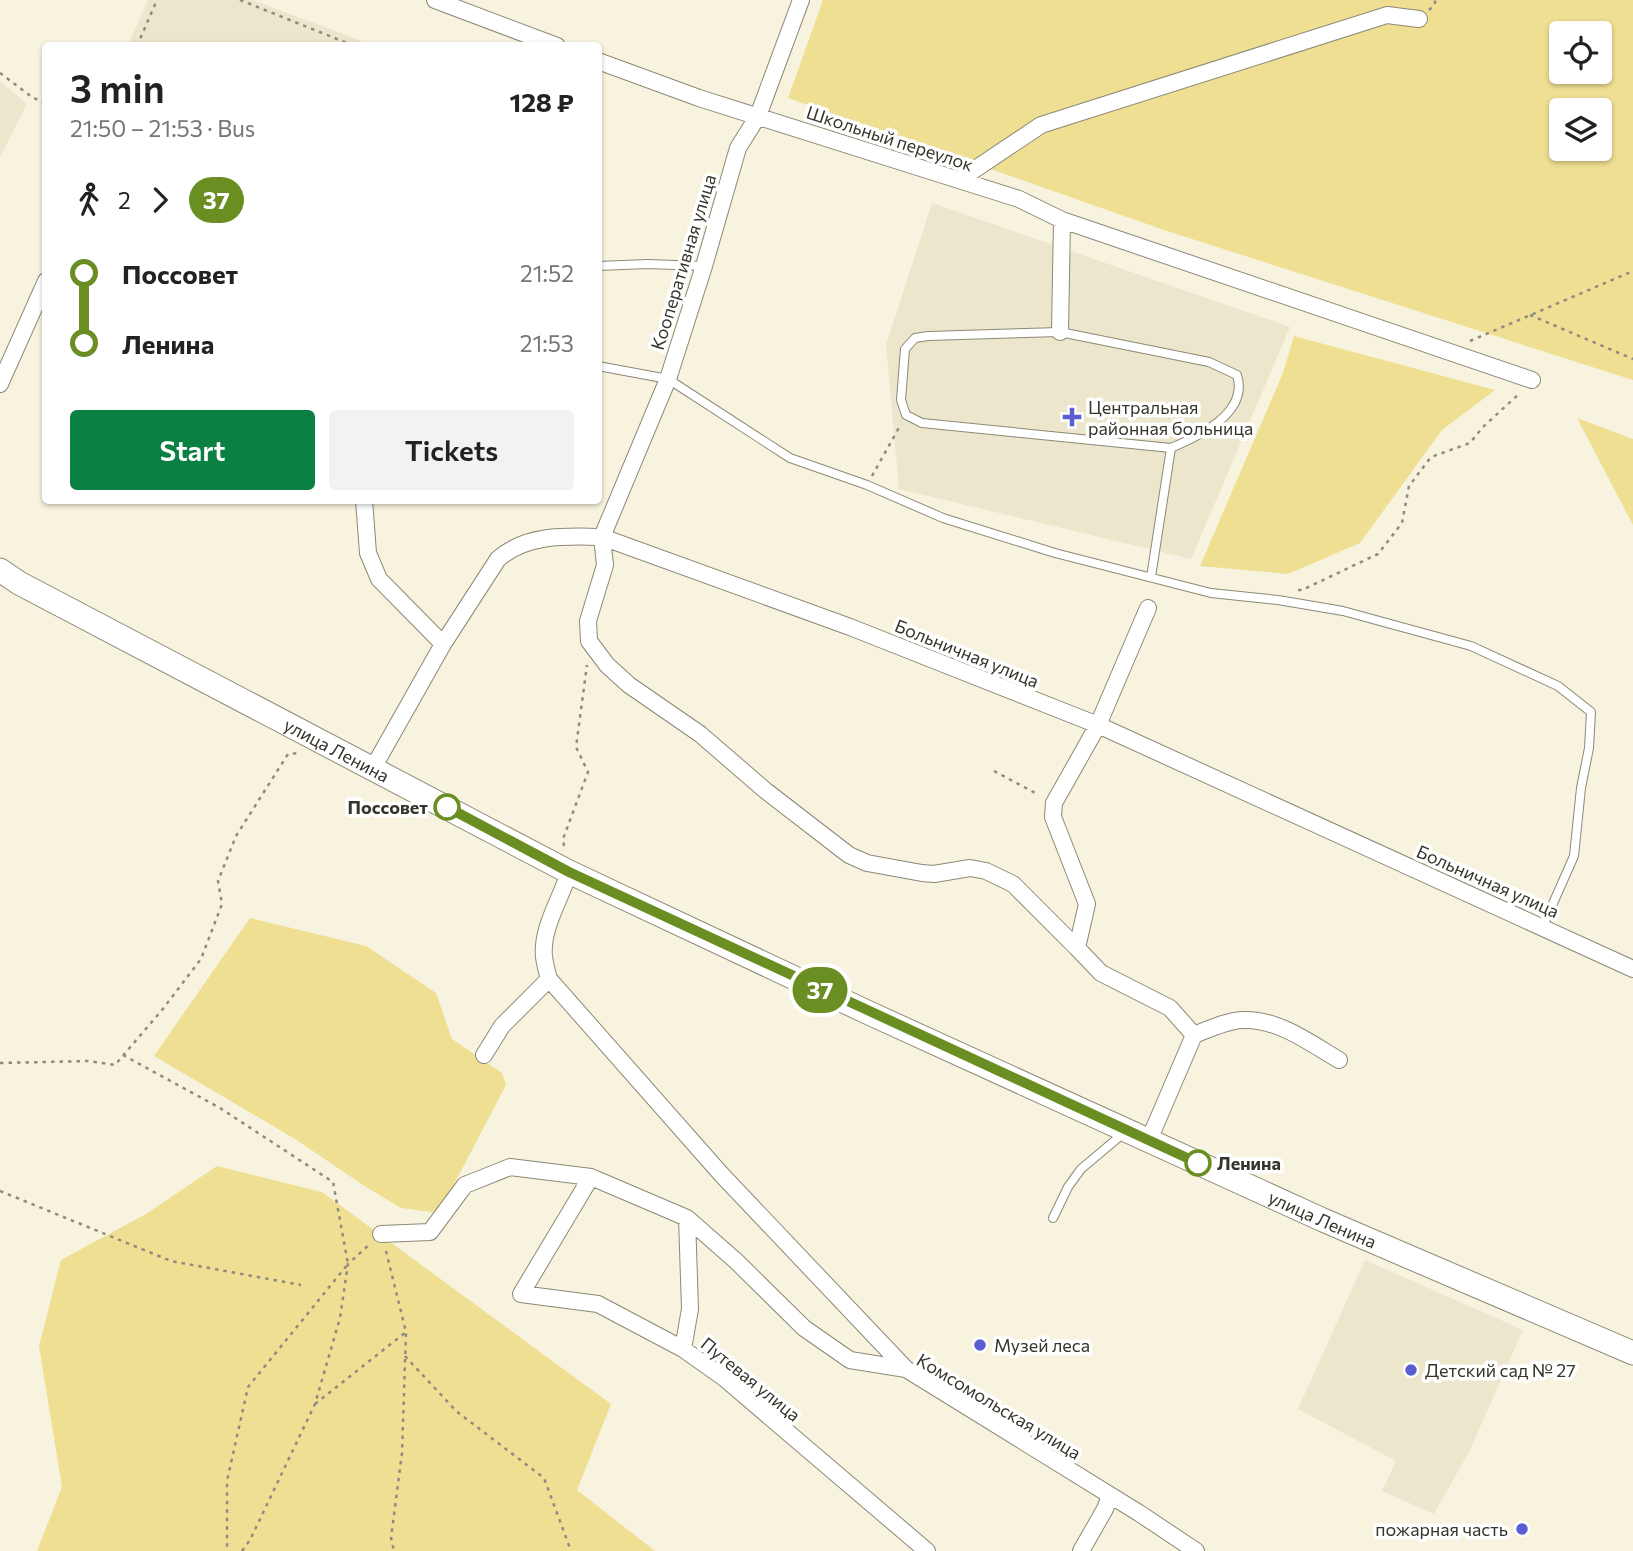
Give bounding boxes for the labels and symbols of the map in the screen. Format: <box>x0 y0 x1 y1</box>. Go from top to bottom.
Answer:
street label: Школьный переулок <box>804 101 977 176</box>
street label: Кооперативная улица <box>646 171 720 353</box>
place label: Центральная районная больница <box>1088 396 1253 439</box>
marker: Центральная районная больница <box>1062 407 1082 427</box>
street label: Больничная улица <box>892 614 1042 692</box>
street label: улица Ленина <box>280 713 393 787</box>
marker: Поссовет <box>434 794 460 820</box>
place label: Поссовет <box>348 796 428 818</box>
street label: Больничная улица <box>1413 840 1563 922</box>
line badge: 37 <box>788 967 852 1013</box>
marker: Ленина <box>1185 1150 1211 1176</box>
place label: Ленина <box>1217 1152 1281 1174</box>
street label: улица Ленина <box>1265 1186 1380 1253</box>
street label: Путевая улица <box>697 1332 805 1426</box>
place label: Музей леса <box>994 1334 1090 1356</box>
marker: Музей леса <box>972 1337 988 1353</box>
street label: Комсомольская улица <box>913 1348 1085 1464</box>
place label: Детский сад № 27 <box>1425 1359 1576 1381</box>
marker: Детский сад № 27 <box>1403 1362 1419 1378</box>
place label: пожарная часть <box>1375 1518 1508 1540</box>
marker: пожарная часть <box>1514 1521 1530 1537</box>

